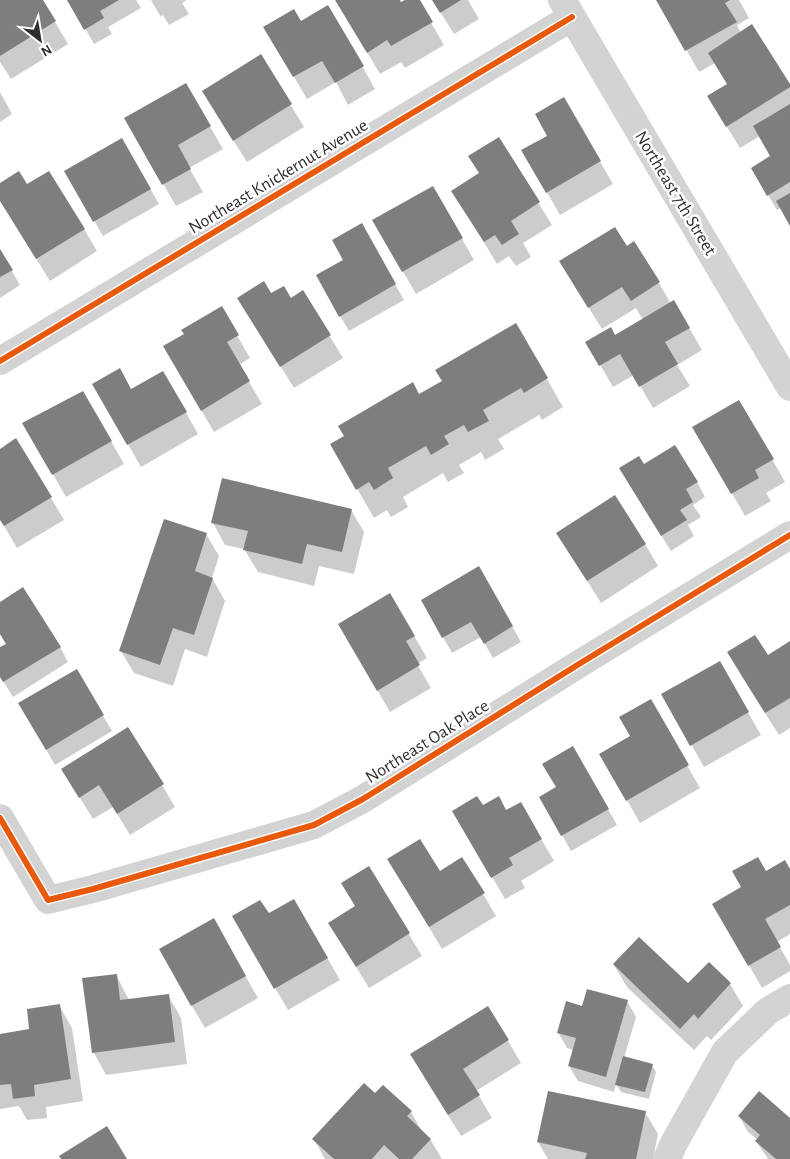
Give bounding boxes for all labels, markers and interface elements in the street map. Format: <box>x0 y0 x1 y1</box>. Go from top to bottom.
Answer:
north arrow <box>15 15 65 65</box>
text: N <box>38 42 54 59</box>
street label: Northeast Knickernut Avenue <box>186 116 371 237</box>
street label: Northeast 7th Street <box>631 128 719 259</box>
street label: Northeast Oak Place <box>363 697 492 787</box>

